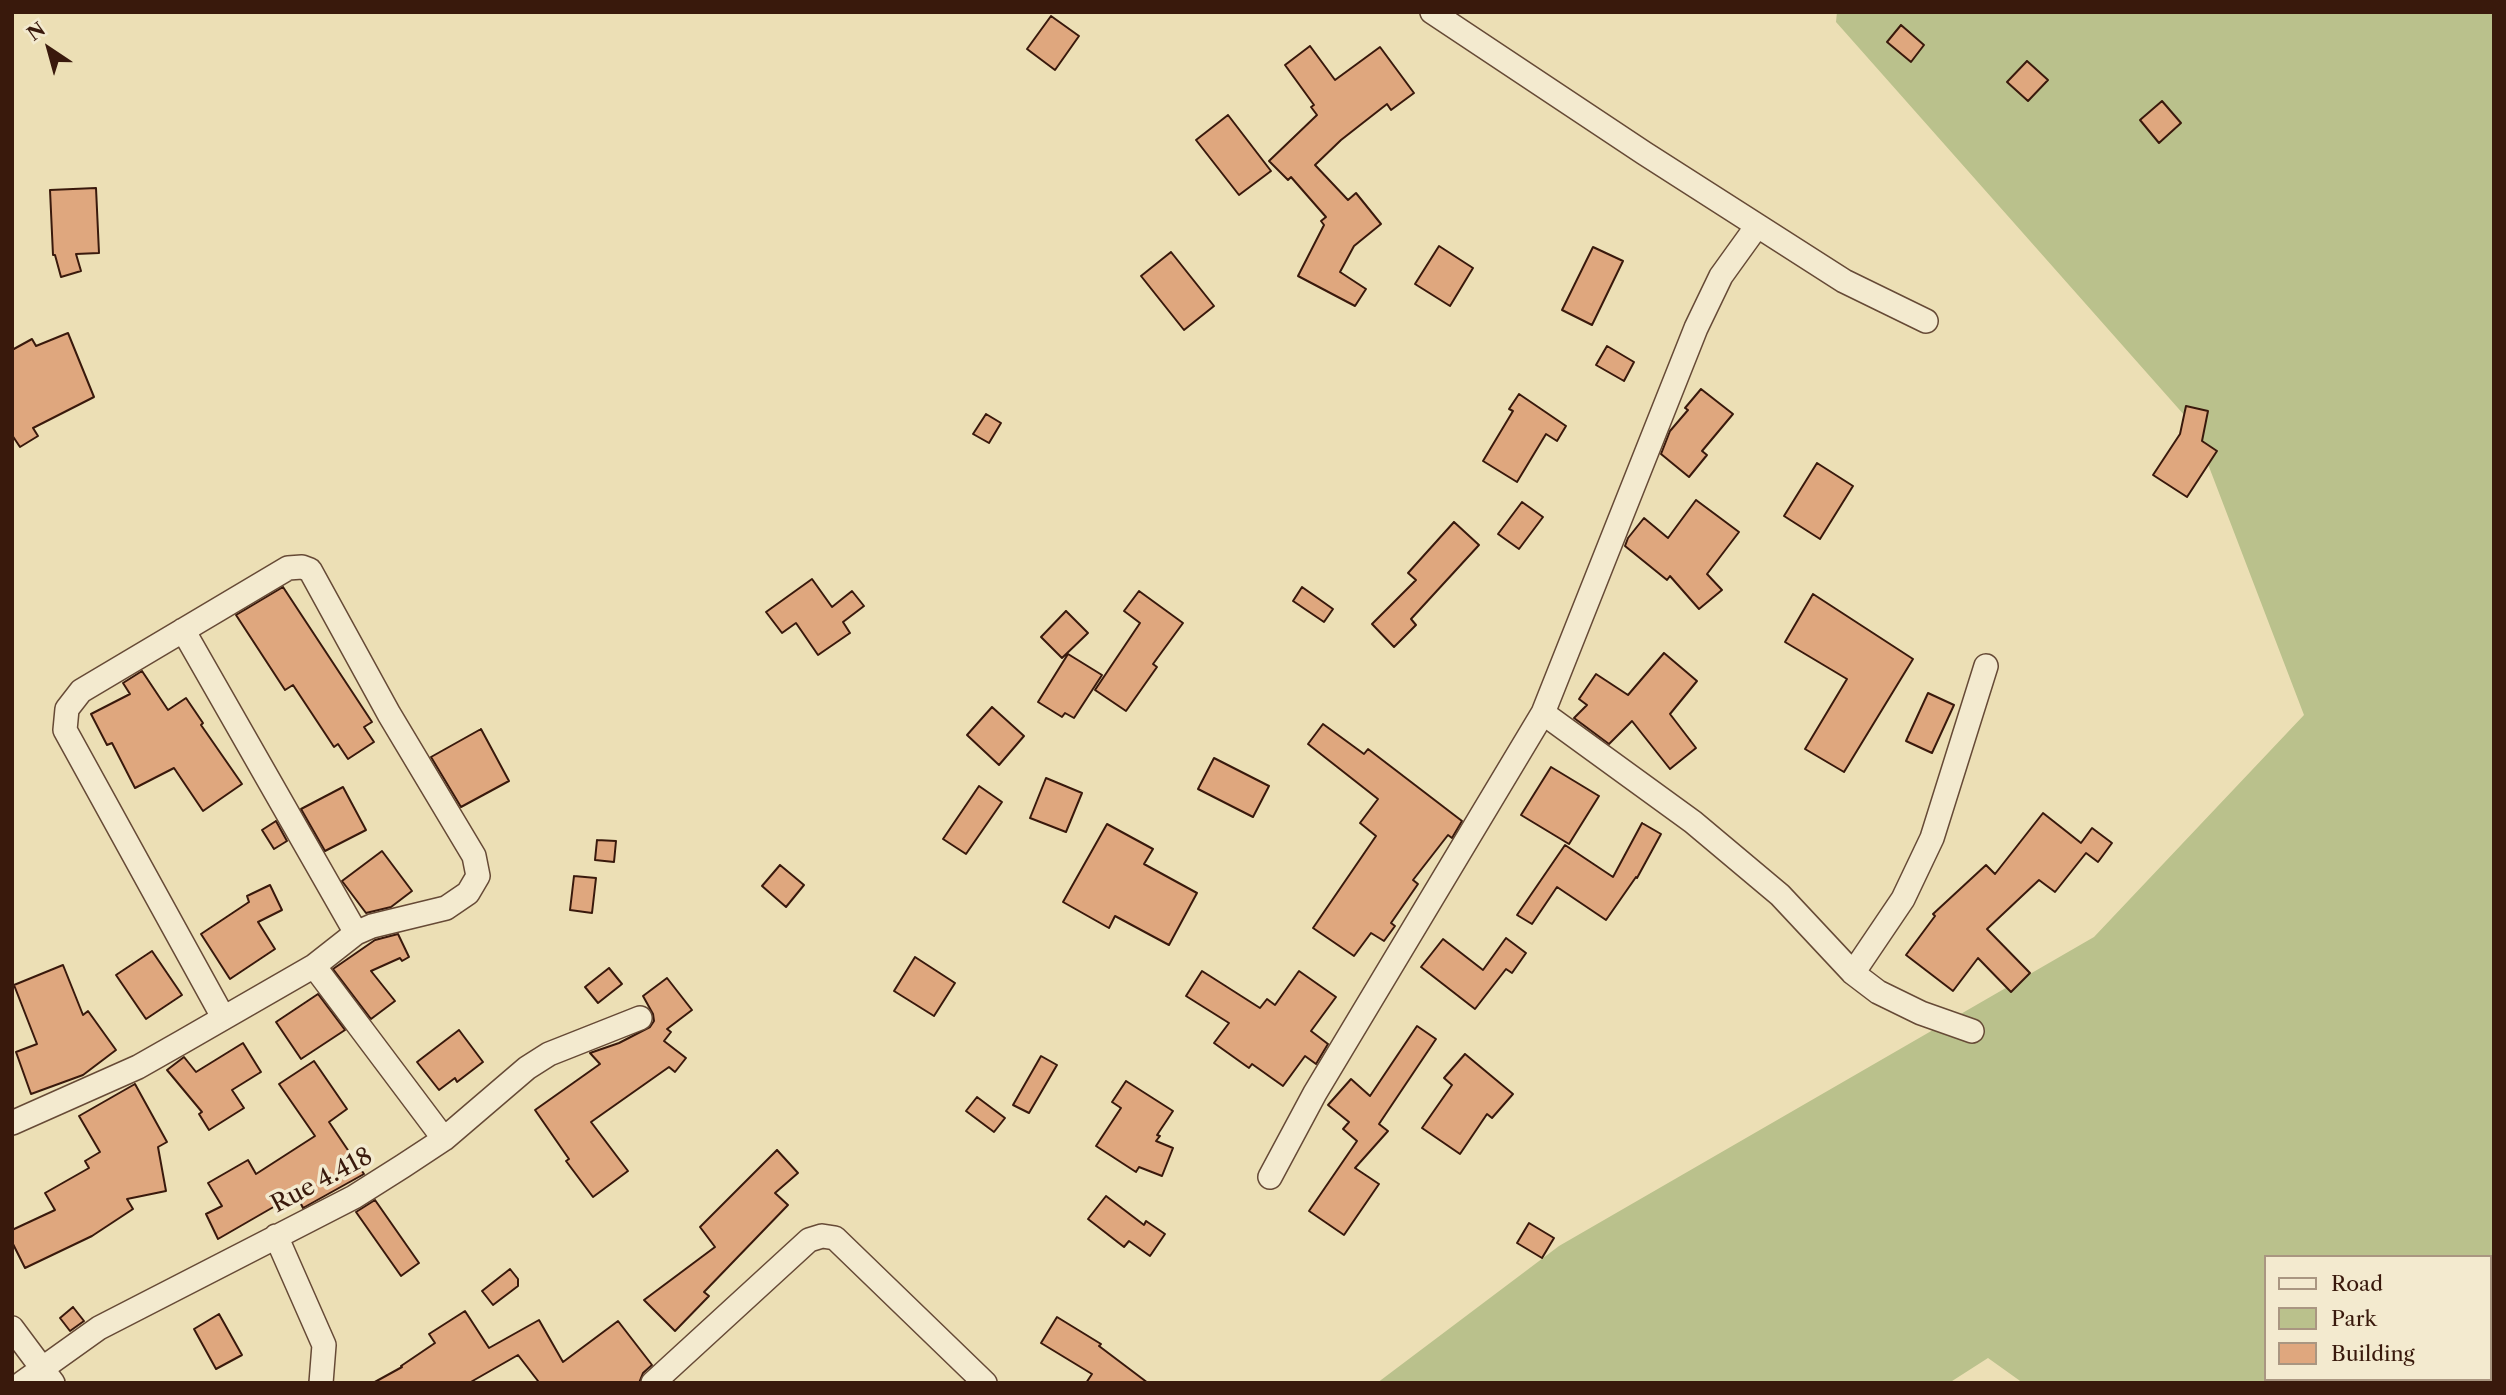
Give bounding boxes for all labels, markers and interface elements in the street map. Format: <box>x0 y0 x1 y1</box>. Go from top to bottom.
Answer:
north arrow <box>14 14 84 84</box>
text: N <box>23 17 50 46</box>
street label: Rue 4.418 <box>266 1142 378 1220</box>
legend <box>2264 1255 2492 1381</box>
text: Road <box>2331 1271 2383 1296</box>
text: Park <box>2331 1306 2377 1331</box>
text: Building <box>2331 1341 2415 1366</box>

